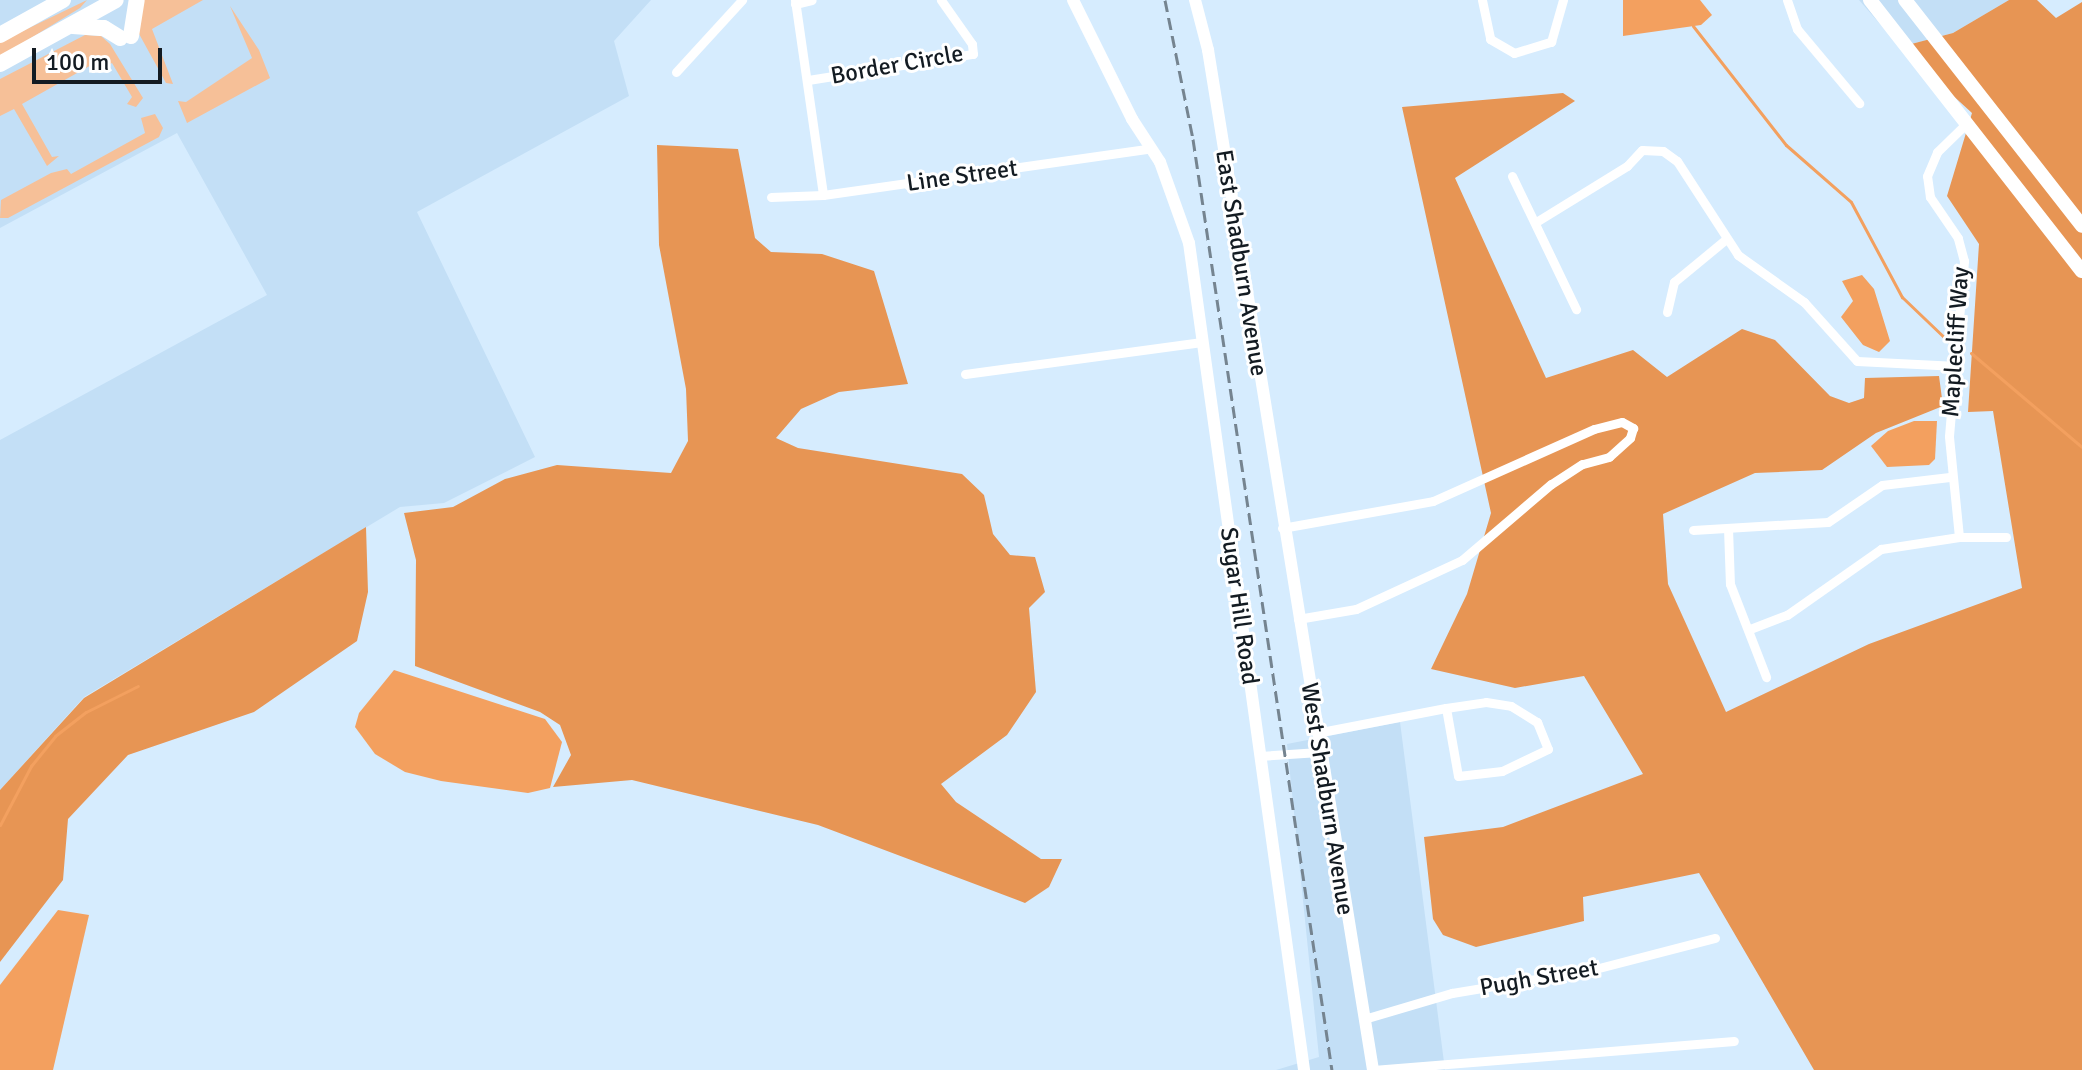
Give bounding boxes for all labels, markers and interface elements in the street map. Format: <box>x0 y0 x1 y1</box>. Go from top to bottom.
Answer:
scale bar <box>36 32 166 82</box>
street label: Border Circle <box>829 39 965 91</box>
text: 100 m <box>46 47 109 77</box>
street label: East Shadburn Avenue <box>1209 148 1273 378</box>
street label: Line Street <box>905 154 1019 198</box>
street label: Maplecliff Way <box>1936 266 1976 418</box>
street label: Sugar Hill Road <box>1214 525 1264 687</box>
street label: West Shadburn Avenue <box>1294 681 1360 917</box>
street label: Pugh Street <box>1477 953 1601 1003</box>

